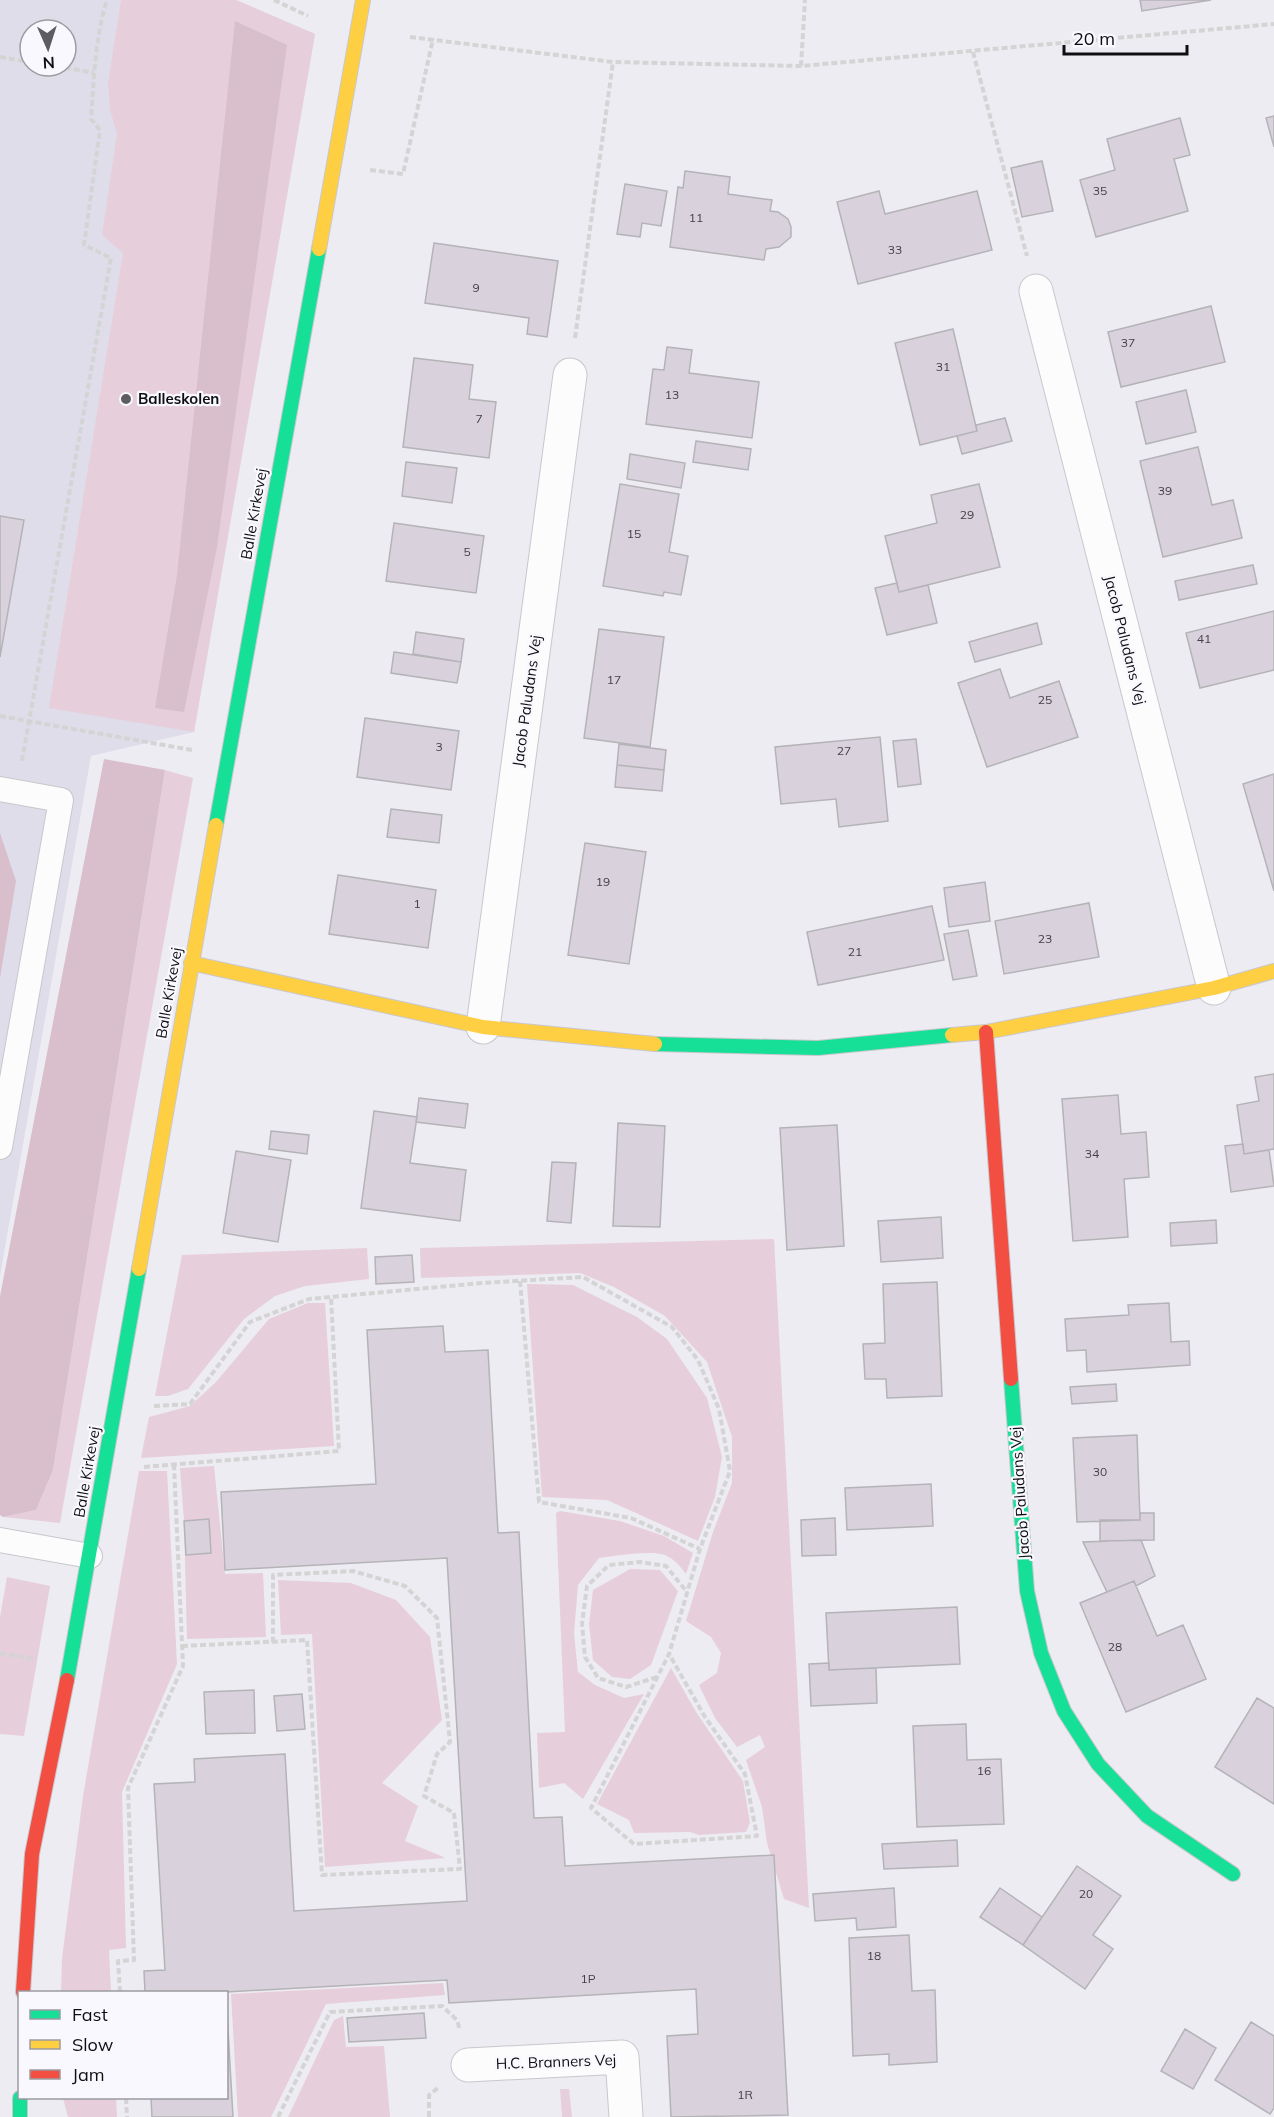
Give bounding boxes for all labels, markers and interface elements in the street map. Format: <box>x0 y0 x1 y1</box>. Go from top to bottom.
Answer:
north arrow <box>18 18 78 78</box>
scale bar <box>1064 18 1187 56</box>
text: 20 m <box>1073 27 1115 50</box>
text: N <box>42 53 55 73</box>
house number: 35 <box>1093 183 1107 198</box>
house number: 11 <box>689 210 703 225</box>
house number: 33 <box>888 242 902 257</box>
house number: 9 <box>472 280 480 295</box>
house number: 37 <box>1121 335 1135 350</box>
house number: 31 <box>936 359 950 374</box>
house number: 13 <box>665 387 679 402</box>
place label: Balleskolen <box>138 389 219 408</box>
marker: Balleskolen <box>119 392 133 406</box>
house number: 7 <box>475 411 483 426</box>
street label: Balle Kirkevej <box>236 467 271 561</box>
house number: 39 <box>1158 483 1172 498</box>
house number: 29 <box>960 507 974 522</box>
house number: 15 <box>627 526 641 541</box>
house number: 5 <box>463 544 471 559</box>
street label: Jacob Paludans Vej <box>1100 573 1151 707</box>
house number: 41 <box>1197 631 1211 646</box>
street label: Jacob Paludans Vej <box>508 634 545 768</box>
house number: 17 <box>607 672 621 687</box>
house number: 25 <box>1038 692 1052 707</box>
house number: 3 <box>435 739 443 754</box>
house number: 27 <box>837 743 851 758</box>
house number: 19 <box>596 874 610 889</box>
house number: 1 <box>413 896 421 911</box>
house number: 23 <box>1038 931 1052 946</box>
house number: 21 <box>848 944 862 959</box>
street label: Balle Kirkevej <box>151 946 186 1040</box>
house number: 34 <box>1085 1146 1099 1161</box>
street label: Balle Kirkevej <box>69 1425 104 1519</box>
street label: Jacob Paludans Vej <box>1005 1426 1034 1560</box>
house number: 30 <box>1093 1464 1107 1479</box>
house number: 28 <box>1108 1639 1122 1654</box>
house number: 16 <box>977 1763 991 1778</box>
house number: 20 <box>1079 1886 1093 1901</box>
house number: 18 <box>867 1948 881 1963</box>
house number: 1P <box>580 1971 596 1986</box>
legend <box>18 1991 228 2099</box>
text: Fast <box>72 2003 108 2026</box>
text: Slow <box>72 2033 114 2056</box>
street label: H.C. Branners Vej <box>495 2050 617 2073</box>
text: Jam <box>72 2063 105 2086</box>
house number: 1R <box>737 2087 753 2102</box>

